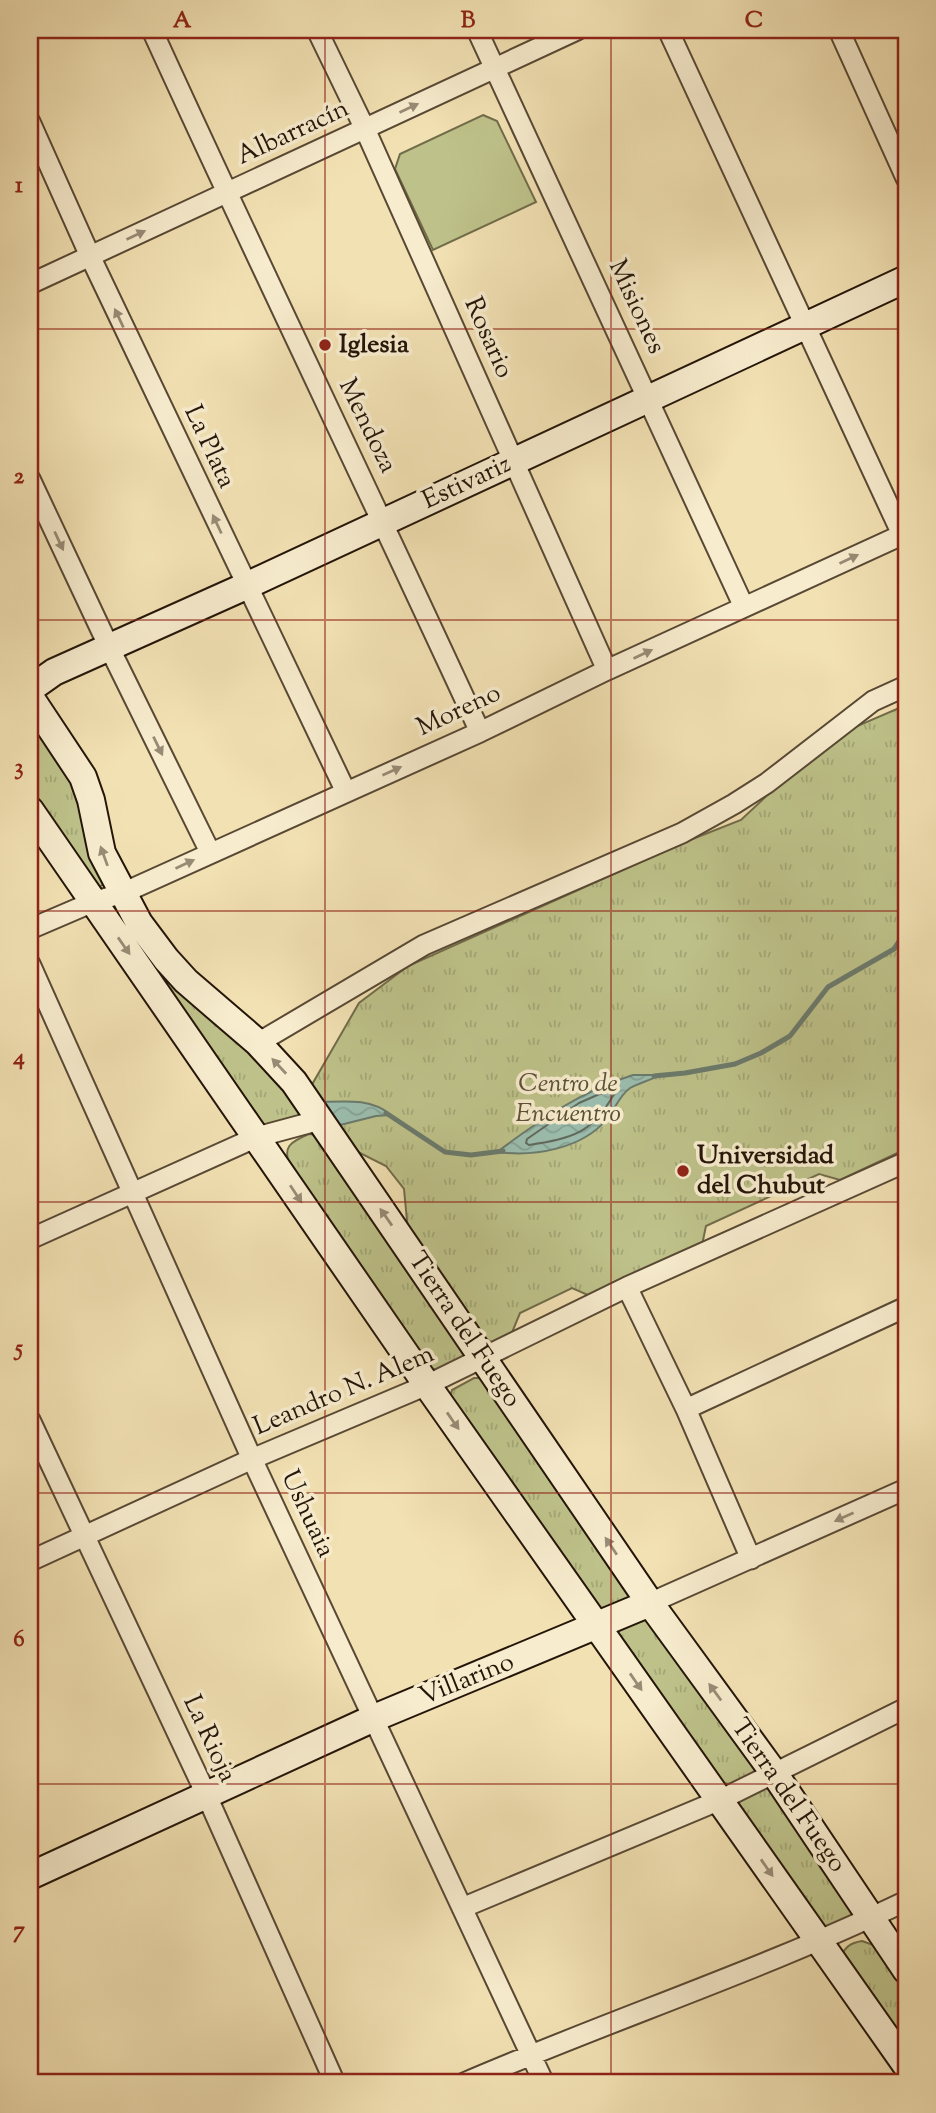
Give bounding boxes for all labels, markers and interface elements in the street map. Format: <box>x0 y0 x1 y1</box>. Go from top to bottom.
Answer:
text: A <box>173 5 192 38</box>
text: B <box>461 5 476 38</box>
text: C <box>745 5 763 38</box>
street label: Albarracín <box>231 91 355 175</box>
one-way arrow <box>399 102 419 114</box>
text: 1 <box>15 170 23 203</box>
one-way arrow <box>126 229 146 241</box>
street label: Misiones <box>598 254 674 360</box>
street label: Rosario <box>454 292 522 384</box>
one-way arrow <box>114 308 125 328</box>
place label: Iglesia <box>339 327 409 364</box>
marker: Iglesia <box>317 337 333 353</box>
street label: Mendoza <box>328 372 406 480</box>
street label: La Plata <box>174 399 244 495</box>
street label: Estivariz <box>416 446 518 520</box>
text: 2 <box>14 461 25 494</box>
one-way arrow <box>211 514 222 534</box>
one-way arrow <box>53 531 65 551</box>
one-way arrow <box>839 553 860 564</box>
one-way arrow <box>633 648 653 659</box>
street label: Moreno <box>411 675 507 747</box>
one-way arrow <box>152 736 163 756</box>
text: 3 <box>14 752 24 785</box>
one-way arrow <box>382 765 403 776</box>
one-way arrow <box>99 846 110 867</box>
one-way arrow <box>175 858 195 870</box>
one-way arrow <box>117 937 130 956</box>
text: 4 <box>12 1042 25 1075</box>
one-way arrow <box>271 1057 287 1075</box>
park label: Centro de Encuentro <box>515 1066 621 1133</box>
place label: Universidad del Chubut <box>697 1138 834 1205</box>
marker: Universidad del Chubut <box>675 1163 691 1179</box>
one-way arrow <box>289 1185 303 1203</box>
one-way arrow <box>379 1208 393 1226</box>
street label: Tierra del Fuego <box>398 1245 530 1415</box>
text: 5 <box>13 1333 23 1366</box>
street label: Leandro N. Alem <box>248 1336 440 1446</box>
one-way arrow <box>446 1412 460 1430</box>
street label: Ushuaia <box>271 1464 343 1564</box>
one-way arrow <box>834 1511 854 1523</box>
one-way arrow <box>605 1537 618 1556</box>
text: 6 <box>13 1624 25 1657</box>
street label: Villarino <box>414 1644 520 1716</box>
one-way arrow <box>629 1673 643 1691</box>
one-way arrow <box>708 1683 722 1701</box>
street label: La Rioja <box>173 1689 245 1789</box>
street label: Tierra del Fuego <box>721 1711 855 1881</box>
one-way arrow <box>760 1859 773 1878</box>
text: 7 <box>13 1915 25 1948</box>

